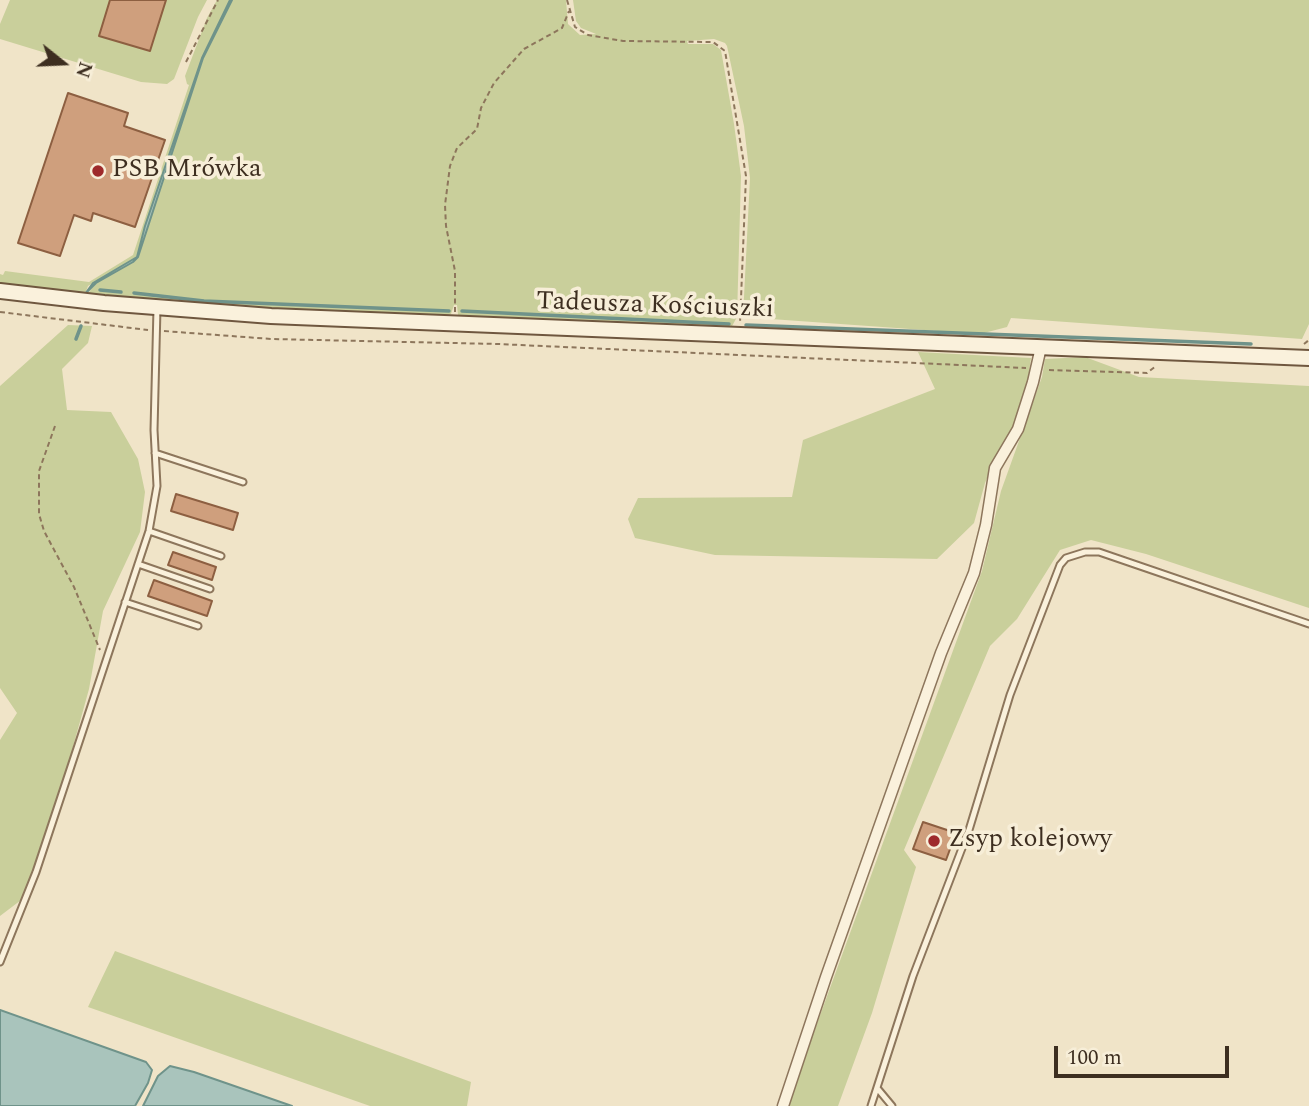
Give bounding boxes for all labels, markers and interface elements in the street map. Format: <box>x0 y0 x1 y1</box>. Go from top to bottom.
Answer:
north arrow <box>28 28 98 98</box>
text: N <box>67 58 100 81</box>
place label: PSB Mrówka <box>112 155 262 187</box>
marker: PSB Mrówka <box>90 163 106 179</box>
street label: Tadeusza Kościuszki <box>536 287 774 327</box>
place label: Zsyp kolejowy <box>948 825 1112 857</box>
marker: Zsyp kolejowy <box>926 833 942 849</box>
scale bar <box>1057 1032 1232 1076</box>
text: 100 m <box>1067 1042 1122 1074</box>

